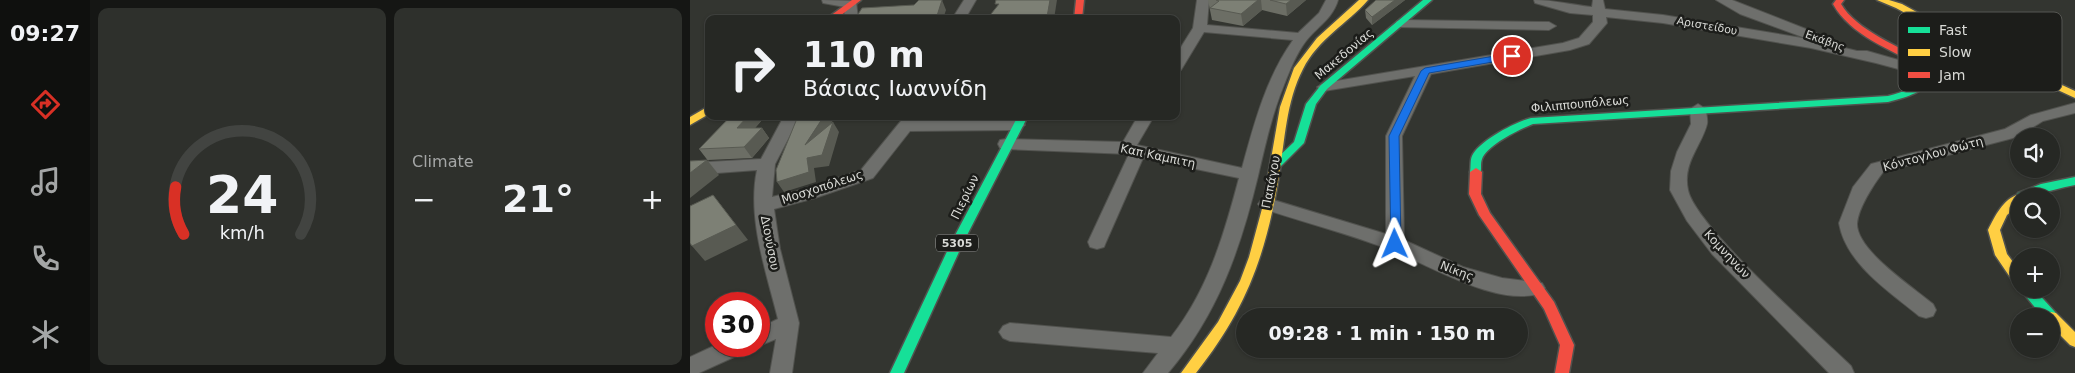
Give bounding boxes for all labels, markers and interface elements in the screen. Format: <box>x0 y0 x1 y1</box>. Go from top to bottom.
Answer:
legend <box>1898 12 2062 92</box>
street label: Αριστείδου <box>1676 14 1738 38</box>
text: 09:27 <box>10 21 80 46</box>
text: Fast <box>1939 22 1968 38</box>
street label: Μακεδονίας <box>1312 25 1376 83</box>
street label: Εκάβης <box>1803 28 1847 54</box>
icon: right <box>720 35 785 100</box>
text: 110 m <box>803 35 925 75</box>
pin <box>1491 35 1533 77</box>
icon: arrive <box>1498 42 1526 70</box>
text: Slow <box>1939 44 1972 60</box>
text: Jam <box>1938 67 1965 83</box>
text: Βάσιας Ιωαννίδη <box>803 76 987 101</box>
icon: directions <box>28 87 63 122</box>
street label: Φιλιππουπόλεως <box>1530 93 1630 115</box>
map controls <box>2010 128 2060 358</box>
button: sound <box>2010 128 2060 178</box>
street label: Κόντογλου Φώτη <box>1881 134 1985 174</box>
street label: Καπ Καμπιτη <box>1119 141 1197 171</box>
text: Climate <box>412 152 474 171</box>
street label: Παπάγου <box>1259 154 1283 210</box>
icon: music <box>28 164 63 199</box>
text: 24 <box>206 165 278 225</box>
street label: Μοσχοπόλεως <box>779 167 865 207</box>
street label: Πιερίων <box>948 172 982 222</box>
text: 21° <box>502 177 574 221</box>
text: − <box>412 183 435 216</box>
text: + <box>641 183 664 216</box>
button: search <box>2010 188 2060 238</box>
street label: Διονύσου <box>758 215 782 271</box>
position arrow <box>1368 217 1420 269</box>
text: km/h <box>219 222 265 243</box>
street label: Κομνηνών <box>1701 227 1753 281</box>
road number: 5305 <box>936 234 978 252</box>
icon: phone <box>28 241 63 276</box>
button: + <box>2010 248 2060 298</box>
street label: Νίκης <box>1438 258 1476 284</box>
speed limit sign: 30 <box>705 292 770 357</box>
button: − <box>2010 308 2060 358</box>
icon: climate <box>28 317 63 352</box>
text: 09:28 · 1 min · 150 m <box>1268 322 1496 344</box>

